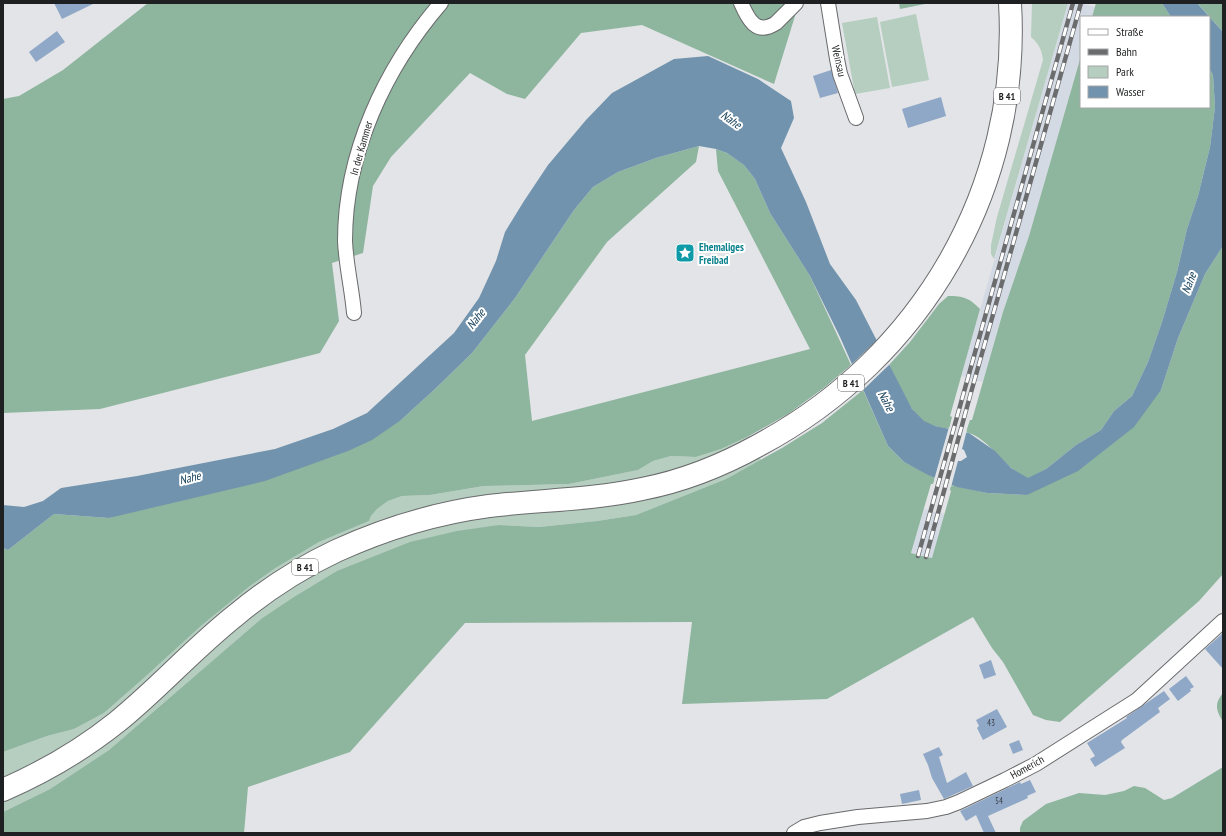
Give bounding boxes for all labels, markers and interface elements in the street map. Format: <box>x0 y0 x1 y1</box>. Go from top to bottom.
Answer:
legend <box>1080 16 1210 108</box>
text: Straße <box>1116 24 1143 39</box>
street label: Weinsau <box>829 44 849 78</box>
text: Bahn <box>1116 44 1137 59</box>
text: Park <box>1116 64 1134 79</box>
text: Wasser <box>1116 84 1146 99</box>
road number: B 41 <box>994 88 1020 104</box>
water label: Nahe <box>718 107 745 132</box>
street label: In der Kammer <box>347 119 375 177</box>
place label: Ehemaliges Freibad <box>699 240 744 267</box>
place icon: Ehemaliges Freibad <box>674 242 696 264</box>
water label: Nahe <box>1178 269 1200 296</box>
water label: Nahe <box>463 305 489 332</box>
road number: B 41 <box>838 375 864 391</box>
water label: Nahe <box>875 388 899 415</box>
water label: Nahe <box>178 467 203 487</box>
road number: B 41 <box>292 559 318 575</box>
house number: 43 <box>987 717 995 728</box>
street label: Homerich <box>1008 752 1046 782</box>
house number: 54 <box>995 795 1003 806</box>

